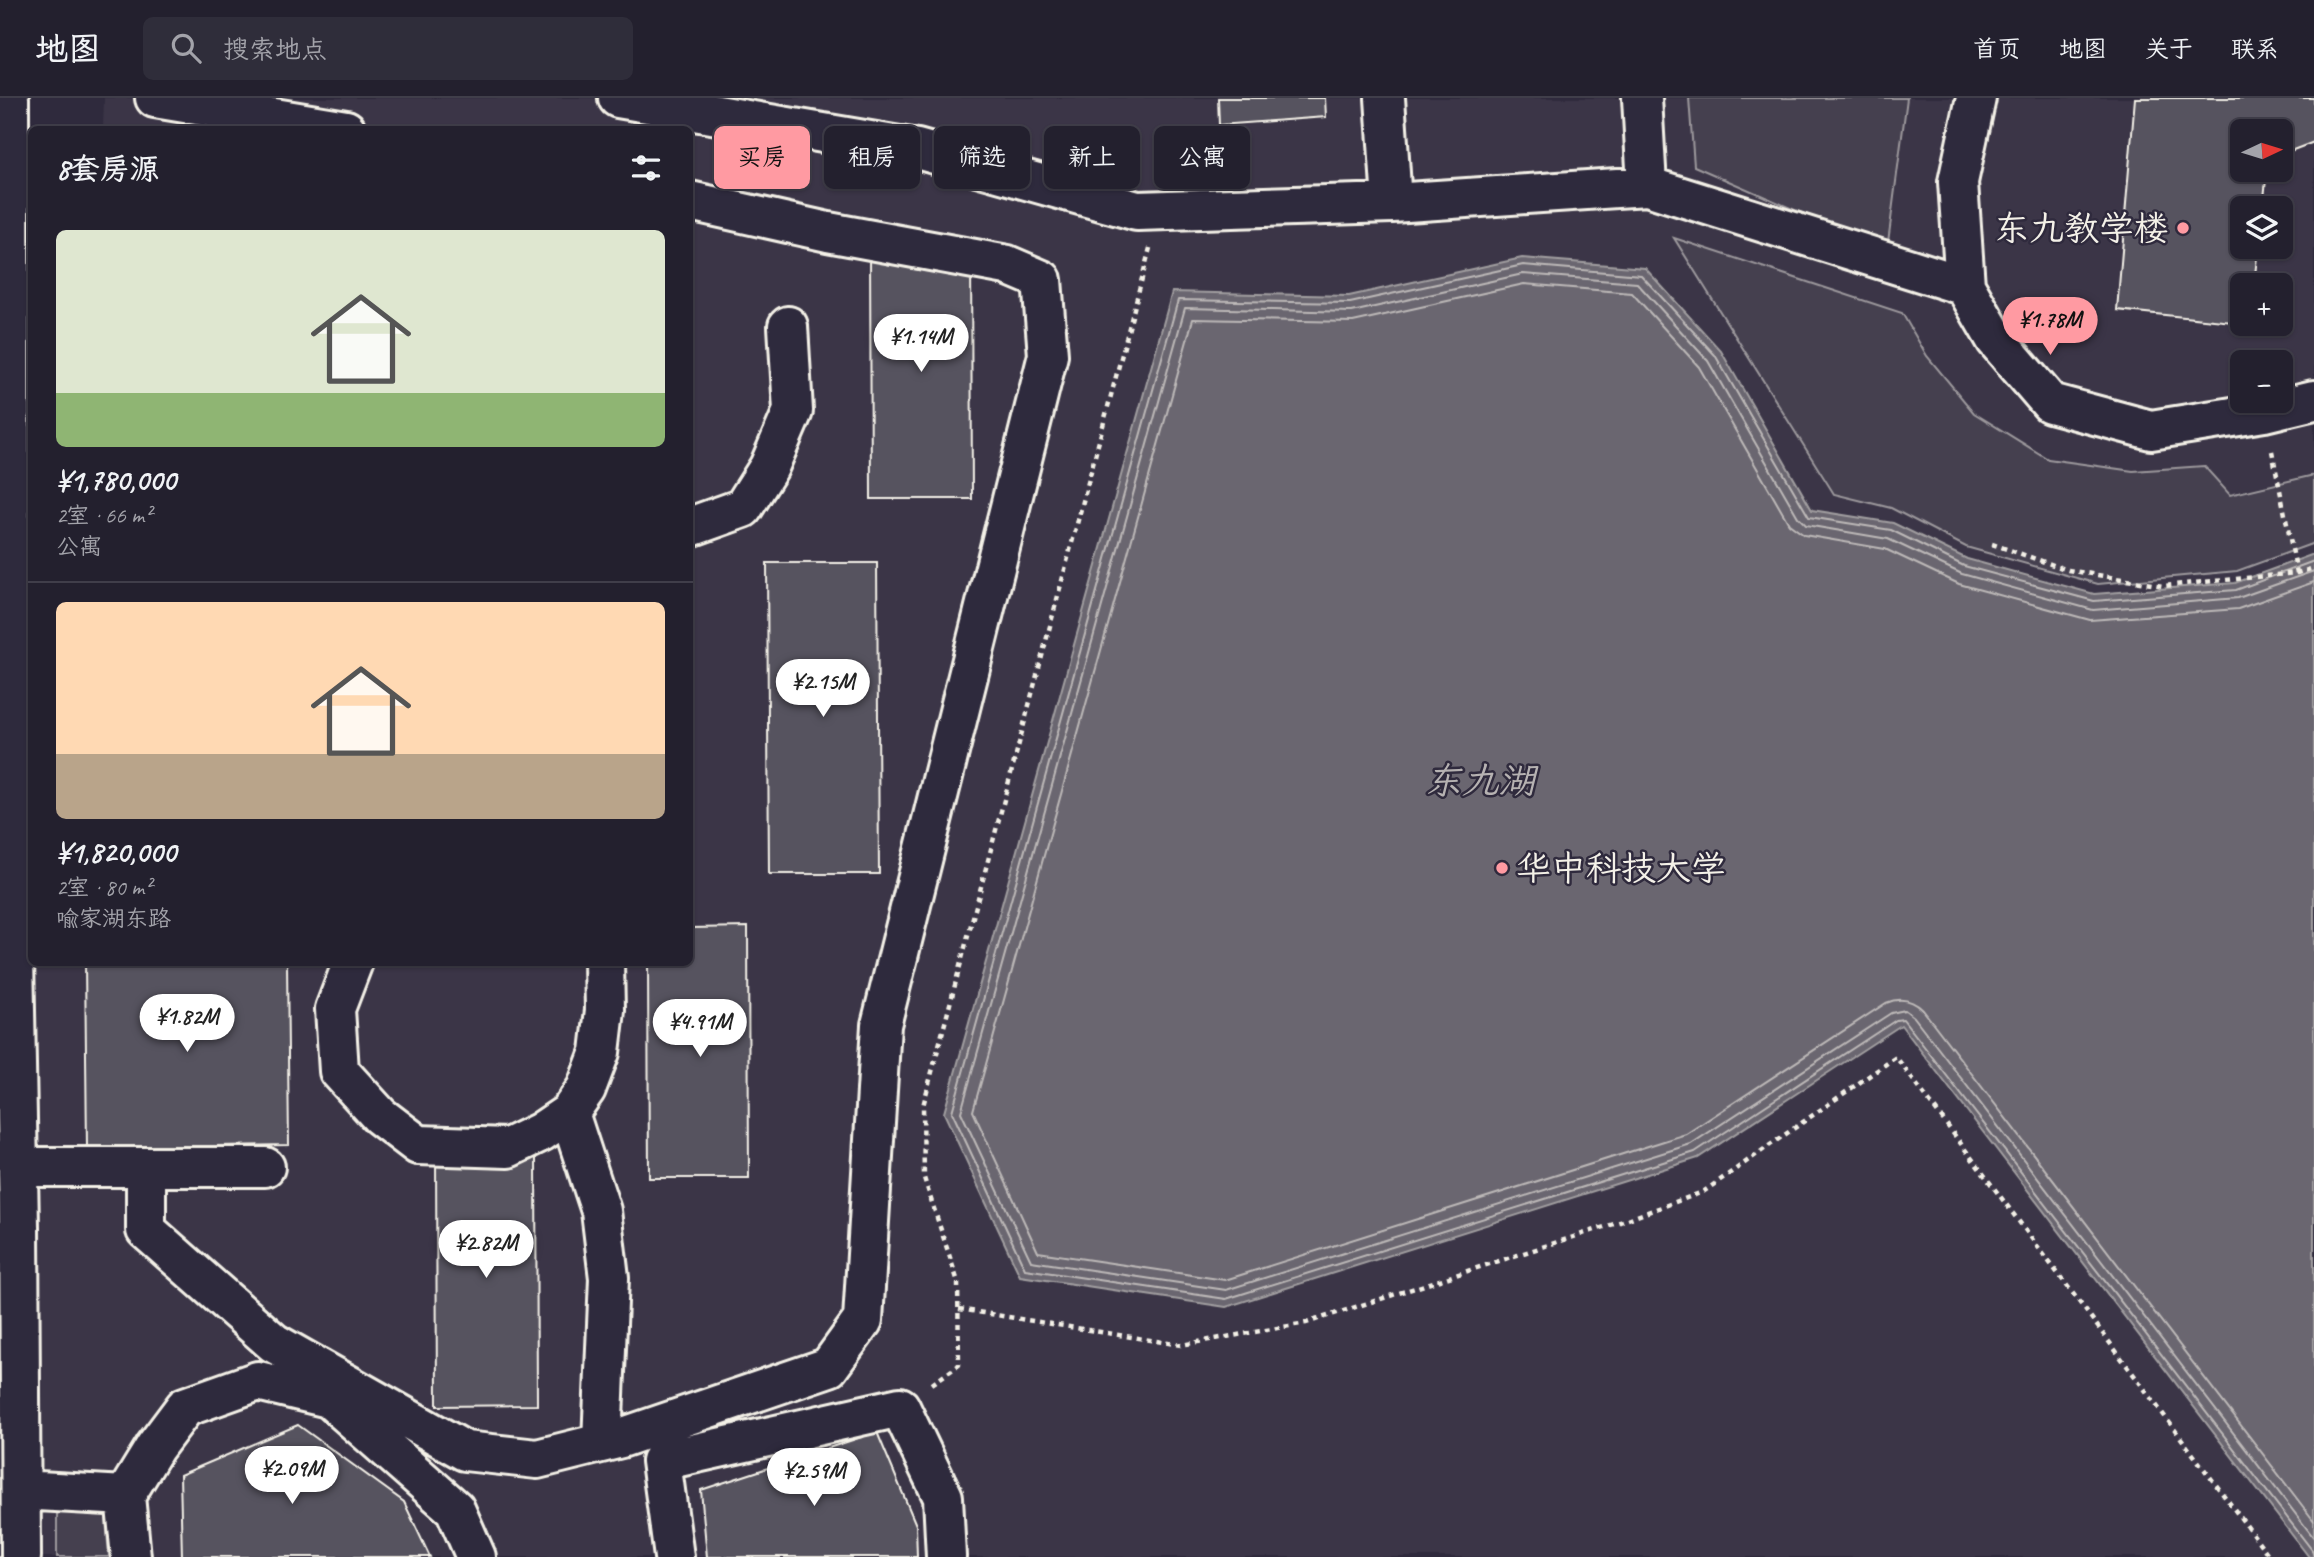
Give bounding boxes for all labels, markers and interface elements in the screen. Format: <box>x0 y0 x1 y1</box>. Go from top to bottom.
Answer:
search box <box>143 17 633 80</box>
text: 地图 <box>35 28 101 70</box>
icon: search <box>167 29 205 67</box>
text: 搜索地点 <box>223 33 327 66</box>
text: 首页 <box>1973 34 2021 64</box>
text: 地图 <box>2059 34 2107 64</box>
text: 关于 <box>2145 34 2193 64</box>
text: 联系 <box>2231 34 2279 64</box>
north arrow <box>2230 119 2292 182</box>
map controls <box>2230 119 2293 413</box>
chip: 买房 <box>714 126 810 189</box>
chip: 租房 <box>824 126 920 189</box>
chip: 筛选 <box>934 126 1030 189</box>
chip: 新上 <box>1044 126 1140 189</box>
chip: 公寓 <box>1154 126 1250 189</box>
icon: filters <box>627 149 665 187</box>
text: 8套房源 <box>56 150 160 188</box>
button: layers <box>2230 196 2293 259</box>
place label: 东九教学楼 <box>1994 206 2169 251</box>
marker: 东九教学楼 <box>2175 220 2191 236</box>
button: + <box>2230 273 2293 336</box>
icon: home <box>298 276 424 402</box>
pin: ¥1.78M <box>1993 298 2107 357</box>
text: ¥1.78M <box>2019 305 2081 334</box>
pin: ¥1.14M <box>864 314 978 374</box>
text: ¥1.14M <box>890 322 952 351</box>
button: − <box>2230 350 2293 413</box>
text: ¥1,780,000 <box>56 461 176 499</box>
text: 2室 · 66 m² <box>56 501 151 530</box>
text: 公寓 <box>56 532 102 561</box>
icon: home <box>298 648 424 774</box>
pin: ¥2.15M <box>766 660 880 719</box>
text: ¥2.15M <box>792 667 854 696</box>
water label: 东九湖 <box>1425 757 1539 804</box>
text: ¥1,820,000 <box>56 833 176 871</box>
place label: 华中科技大学 <box>1516 846 1726 891</box>
marker: 华中科技大学 <box>1494 860 1510 876</box>
text: 2室 · 80 m² <box>56 873 151 902</box>
text: 喻家湖东路 <box>56 904 171 933</box>
pin: ¥1.82M <box>130 995 244 1054</box>
pin: ¥4.91M <box>643 1000 757 1059</box>
text: ¥1.82M <box>156 1002 218 1031</box>
text: ¥4.91M <box>669 1007 731 1036</box>
pin: ¥2.82M <box>429 1220 543 1280</box>
text: ¥2.82M <box>455 1228 517 1257</box>
pin: ¥2.09M <box>235 1446 349 1506</box>
pin: ¥2.59M <box>757 1448 871 1508</box>
text: ¥2.09M <box>261 1454 323 1483</box>
text: ¥2.59M <box>783 1456 845 1485</box>

